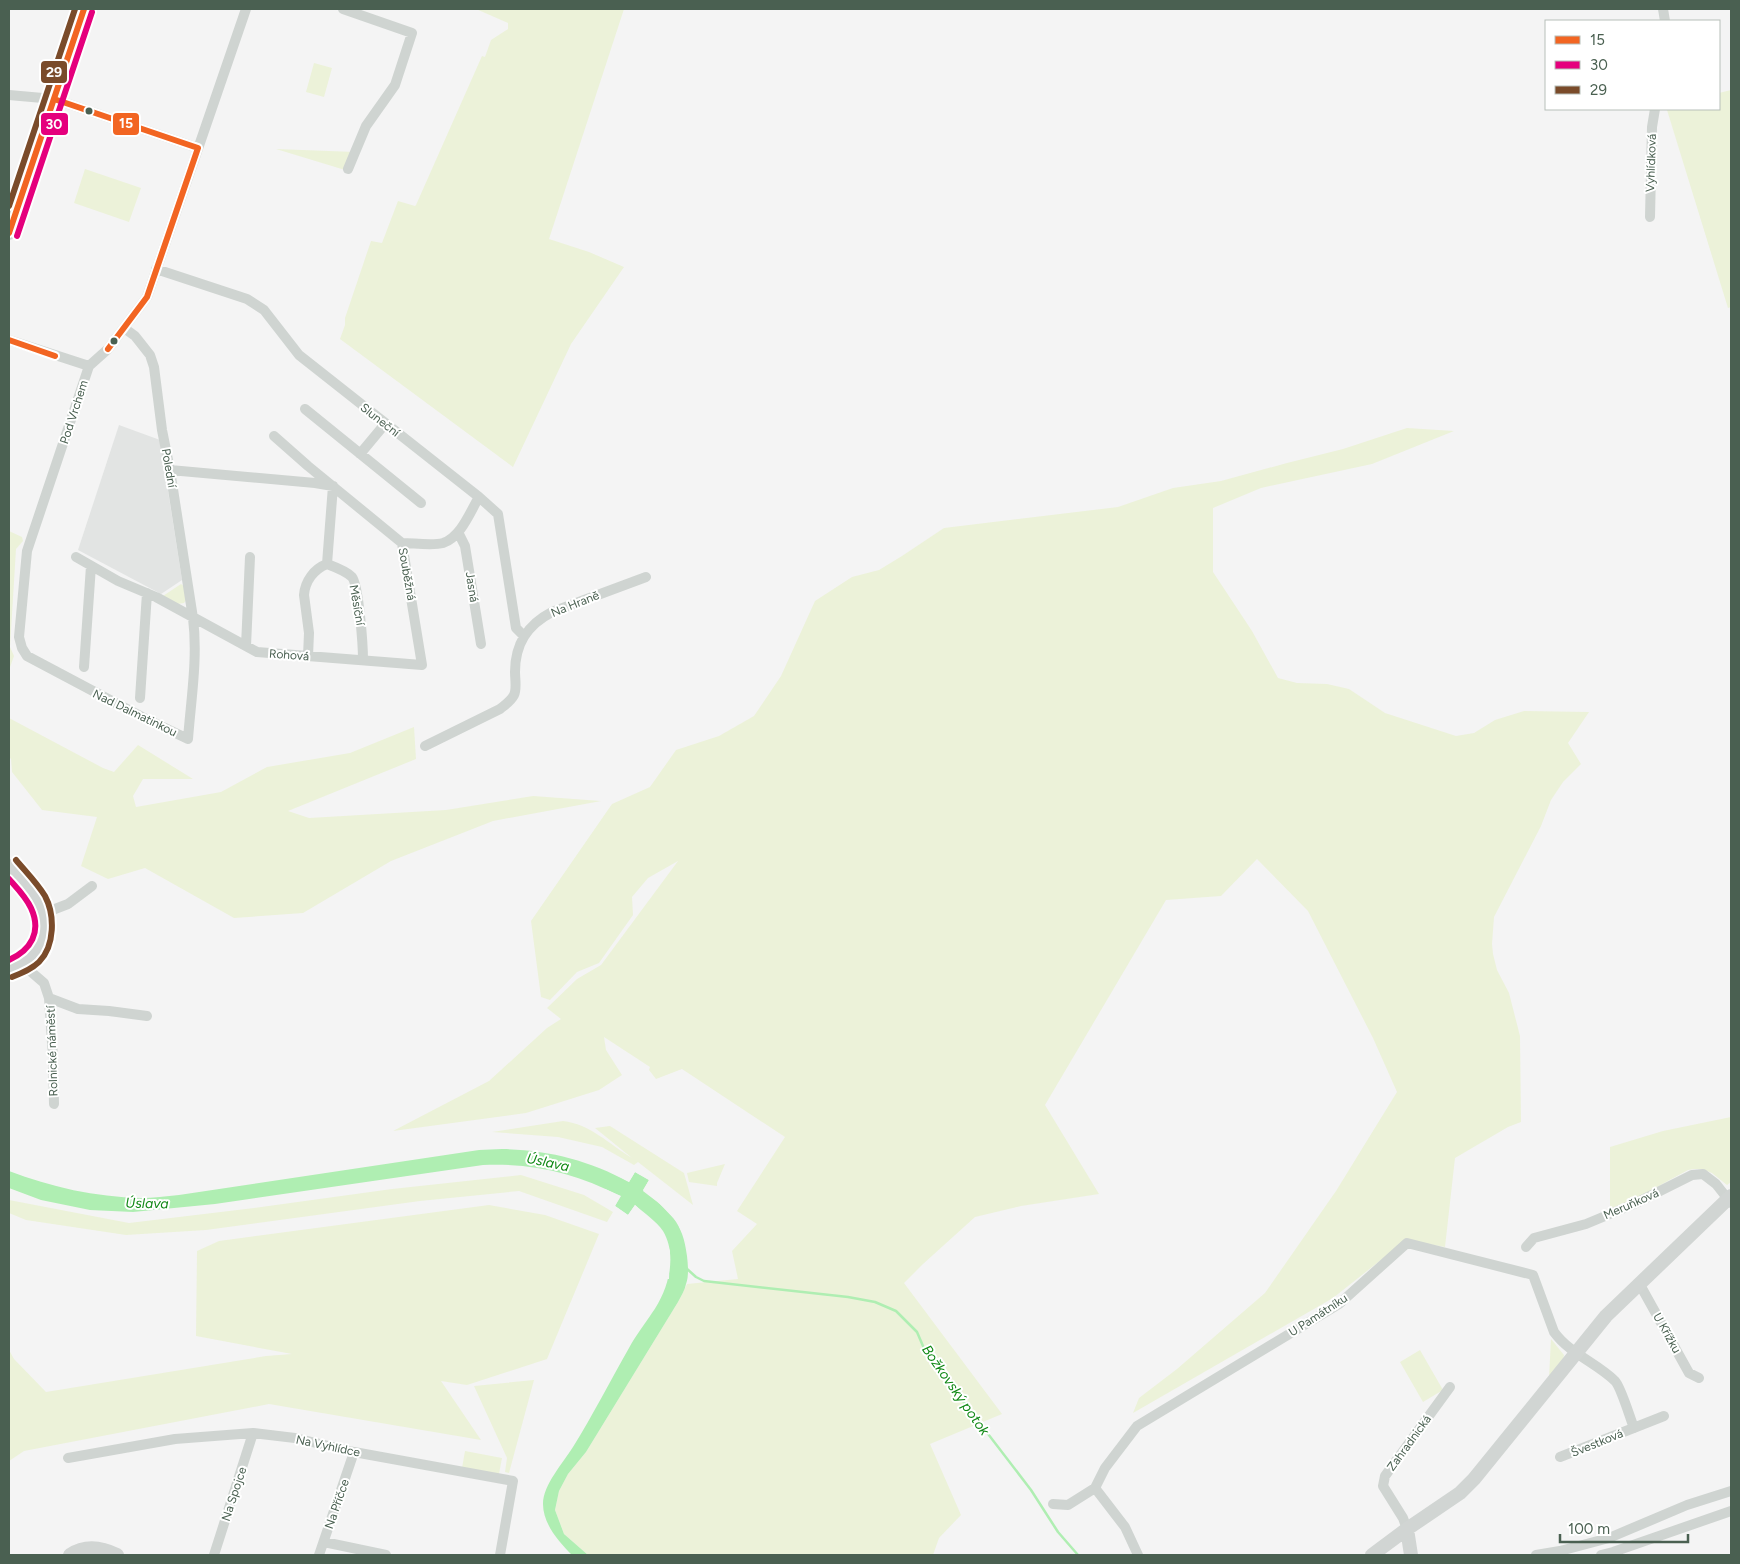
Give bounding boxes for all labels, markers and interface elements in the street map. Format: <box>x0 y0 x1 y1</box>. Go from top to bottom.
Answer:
legend <box>1545 20 1720 110</box>
text: 15 <box>1590 31 1605 49</box>
text: 30 <box>1590 56 1608 74</box>
line badge: 29 <box>40 60 68 84</box>
text: 29 <box>46 64 62 81</box>
text: 29 <box>1590 81 1607 99</box>
unlabelled marker <box>84 106 94 116</box>
line badge: 30 <box>40 112 69 136</box>
line badge: 15 <box>112 112 140 136</box>
text: 15 <box>119 115 133 132</box>
text: 30 <box>46 116 62 133</box>
street label: Vyhlídková <box>1643 134 1659 192</box>
unlabelled marker <box>109 336 119 346</box>
street label: Pod Vrchem <box>57 378 91 446</box>
street label: Sluneční <box>358 400 403 440</box>
street label: Polední <box>159 447 180 490</box>
street label: Souběžná <box>395 547 419 601</box>
street label: Jasná <box>463 571 481 603</box>
street label: Měsíční <box>347 584 368 628</box>
street label: Na Hraně <box>549 588 602 620</box>
street label: Rohová <box>268 647 310 663</box>
street label: Nad Dalmatinkou <box>91 687 179 739</box>
street label: Rolnické náměstí <box>43 1004 61 1097</box>
water label: Úslava <box>525 1150 571 1175</box>
street label: Meruňková <box>1601 1186 1661 1222</box>
water label: Úslava <box>125 1195 169 1212</box>
street label: U Památníku <box>1286 1291 1350 1339</box>
street label: U Křížku <box>1650 1310 1684 1356</box>
water label: Božkovský potok <box>918 1342 994 1440</box>
street label: Zahradnická <box>1384 1412 1434 1474</box>
street label: Švestková <box>1569 1426 1625 1460</box>
street label: Na Vyhlídce <box>295 1432 362 1460</box>
street label: Na Spojce <box>219 1465 249 1523</box>
street label: Na Příčce <box>322 1477 352 1531</box>
scale bar <box>1560 1512 1688 1544</box>
text: 100 m <box>1568 1520 1610 1538</box>

